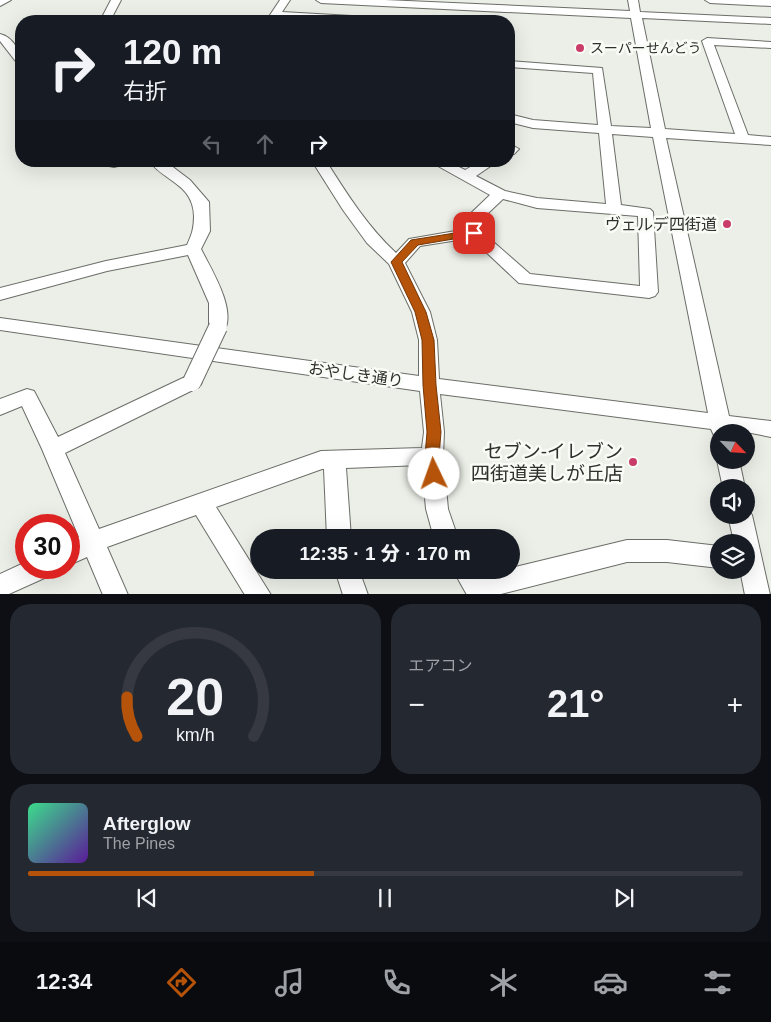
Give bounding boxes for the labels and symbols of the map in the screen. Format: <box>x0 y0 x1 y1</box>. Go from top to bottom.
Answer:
place label: スーパーせんどう <box>590 40 701 56</box>
marker: スーパーせんどう <box>574 42 586 54</box>
pin <box>453 212 495 254</box>
place label: ヴェルデ四街道 <box>605 216 717 233</box>
marker: ヴェルデ四街道 <box>721 218 733 230</box>
street label: おやしき通り <box>307 359 405 390</box>
north arrow <box>710 424 755 469</box>
place label: セブン-イレブン 四街道美しが丘店 <box>471 441 623 484</box>
position arrow <box>407 447 459 499</box>
marker: セブン-イレブン 四街道美しが丘店 <box>627 456 639 468</box>
speed limit sign: 30 <box>15 514 80 579</box>

